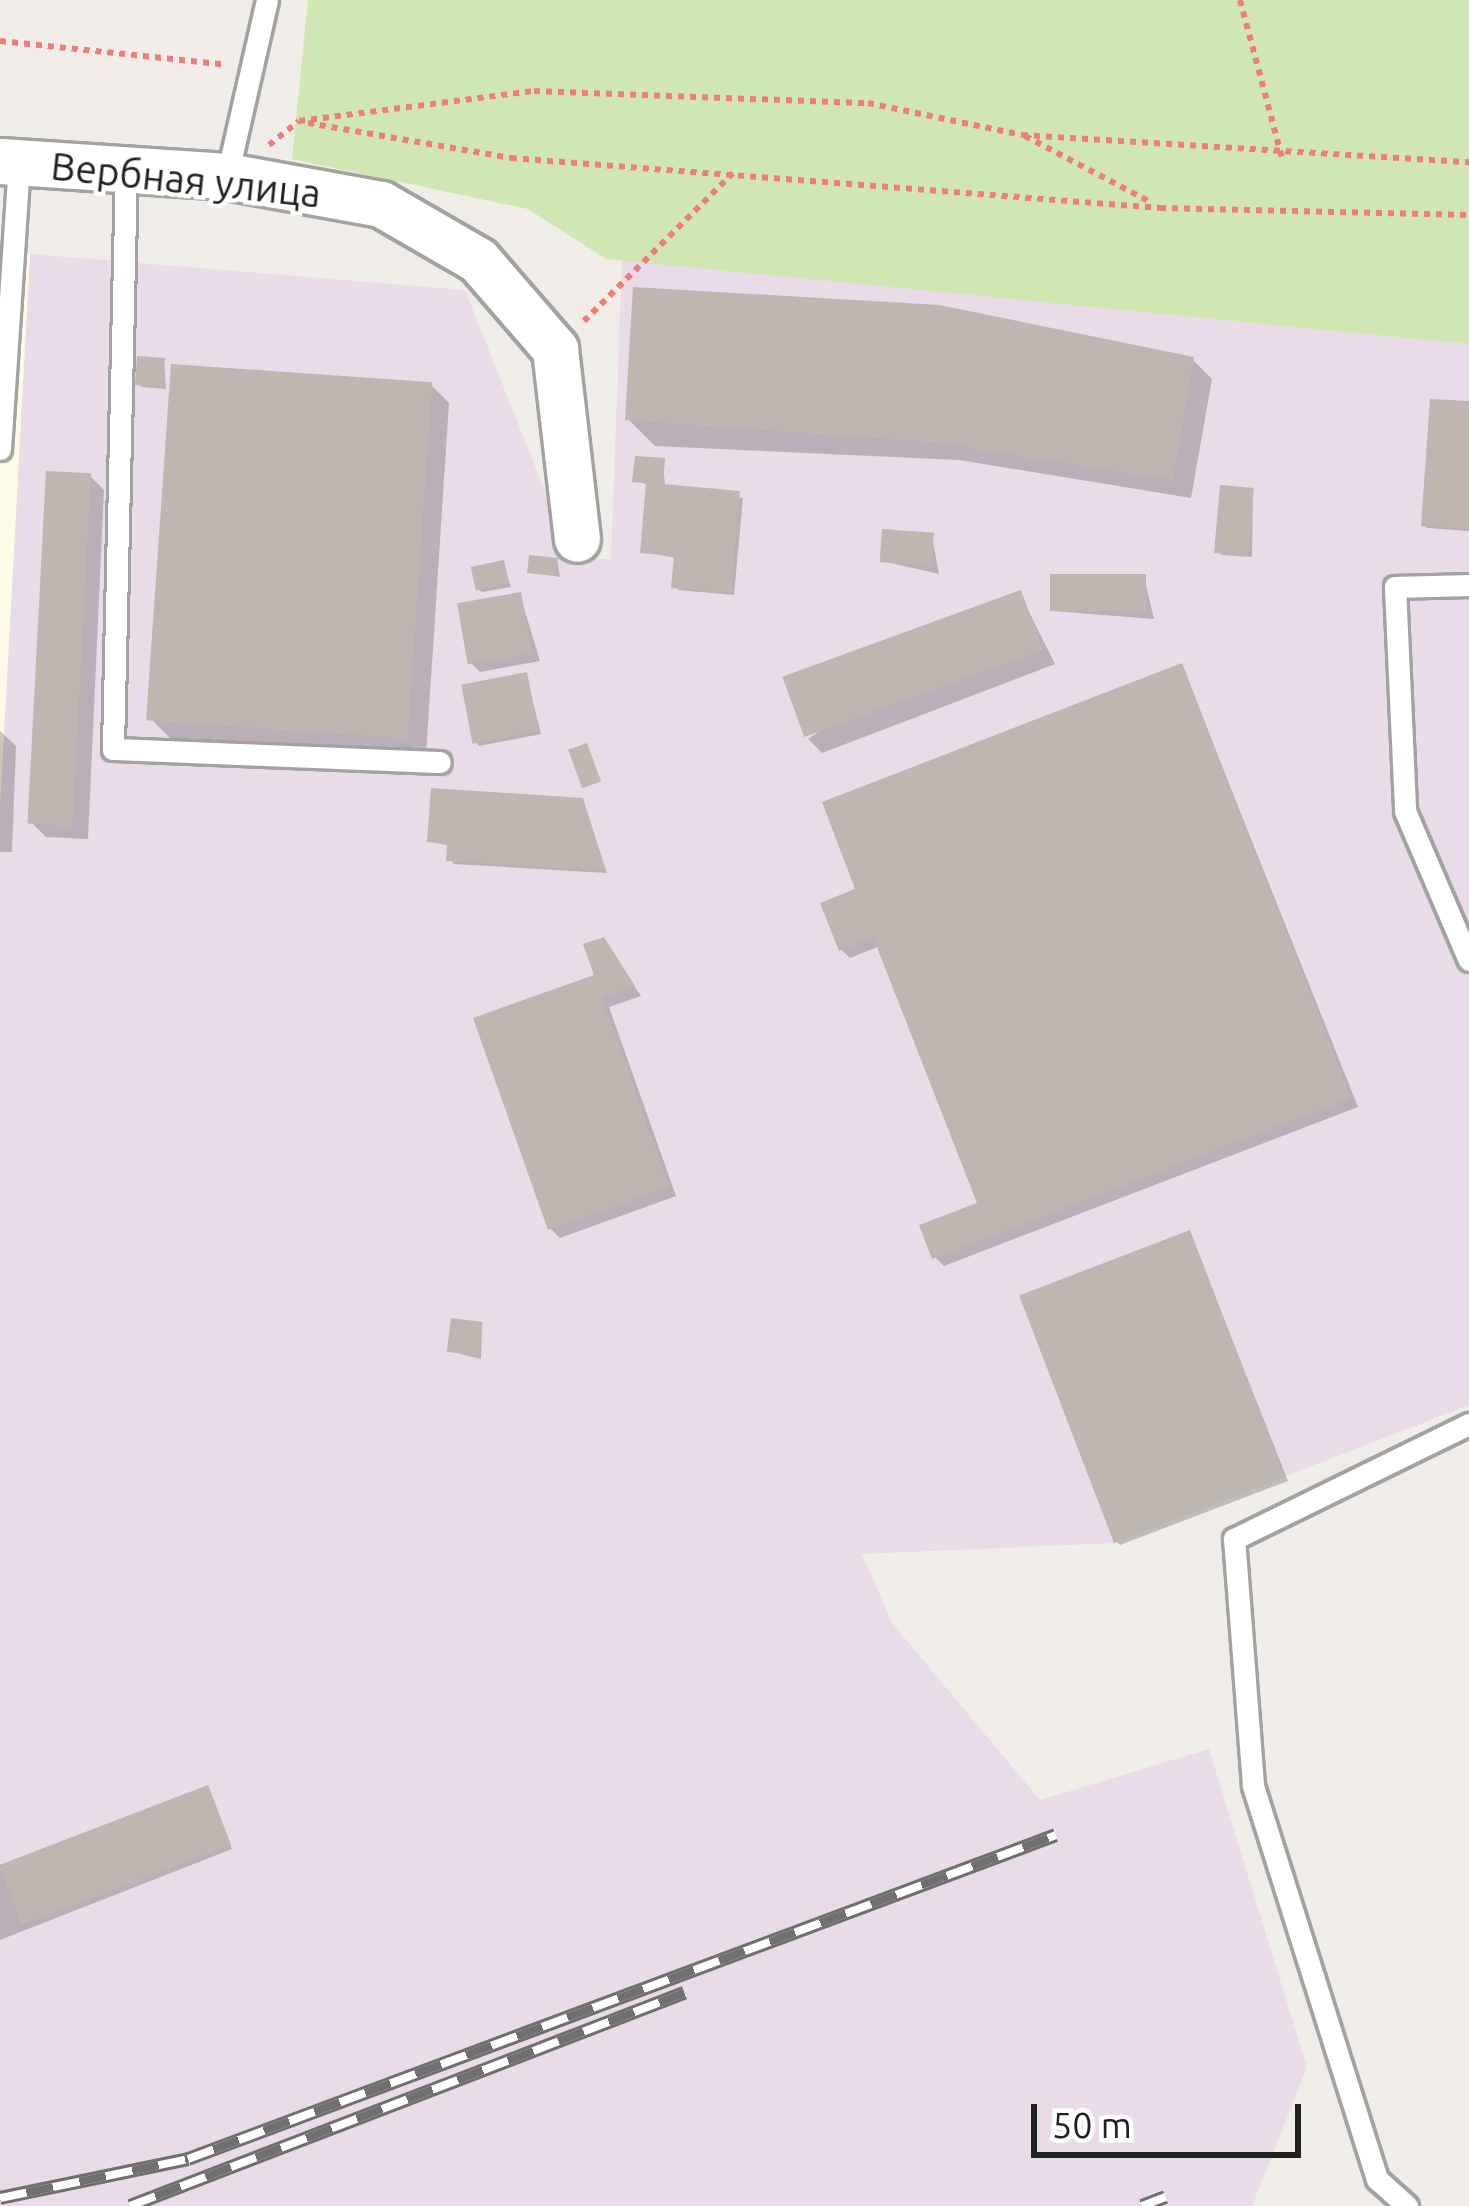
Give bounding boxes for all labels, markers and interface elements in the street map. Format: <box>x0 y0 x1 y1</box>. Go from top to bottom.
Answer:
street label: Вербная улица <box>49 143 323 217</box>
scale bar <box>1037 2080 1307 2154</box>
text: 50 m <box>1052 2104 1132 2145</box>

